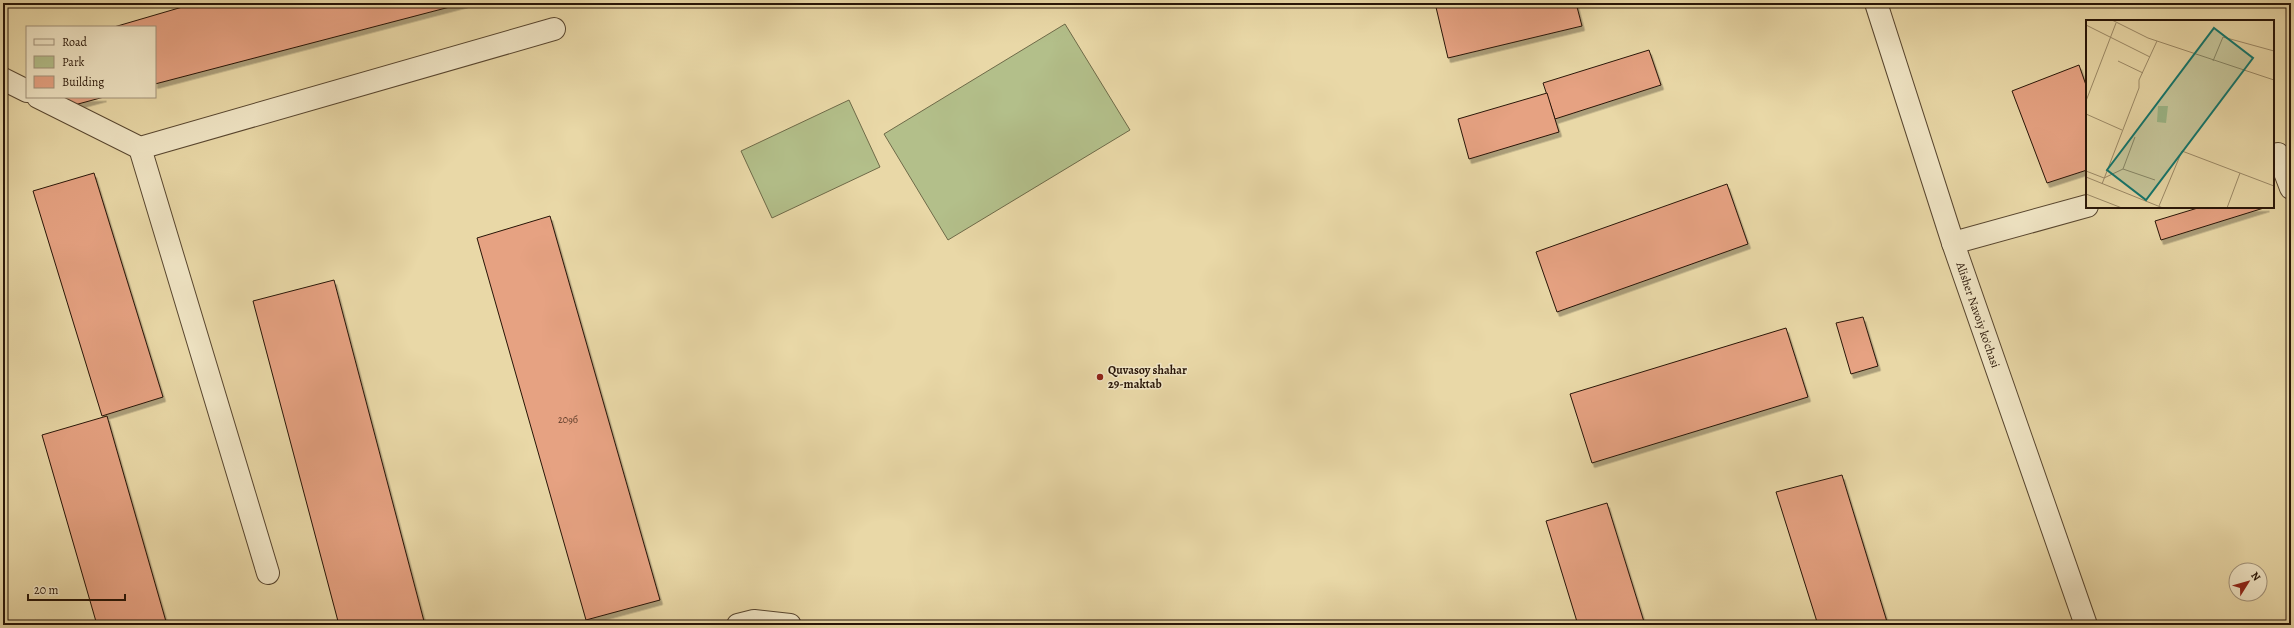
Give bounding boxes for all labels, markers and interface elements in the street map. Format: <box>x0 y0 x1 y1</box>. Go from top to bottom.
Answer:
inset map <box>2086 20 2274 208</box>
legend <box>26 26 156 98</box>
text: Road <box>62 34 88 50</box>
text: Park <box>62 54 85 70</box>
text: Building <box>62 74 104 90</box>
street label: Alisher Navoiy ko'chasi <box>1952 259 2004 370</box>
place label: Quvasoy shahar 29-maktab <box>1108 362 1187 392</box>
marker: Quvasoy shahar 29-maktab <box>1095 372 1105 382</box>
house number: 209б <box>558 413 578 426</box>
north arrow <box>2228 562 2268 602</box>
text: N <box>2247 569 2264 584</box>
scale bar <box>28 576 125 602</box>
text: 20 m <box>34 582 58 598</box>

